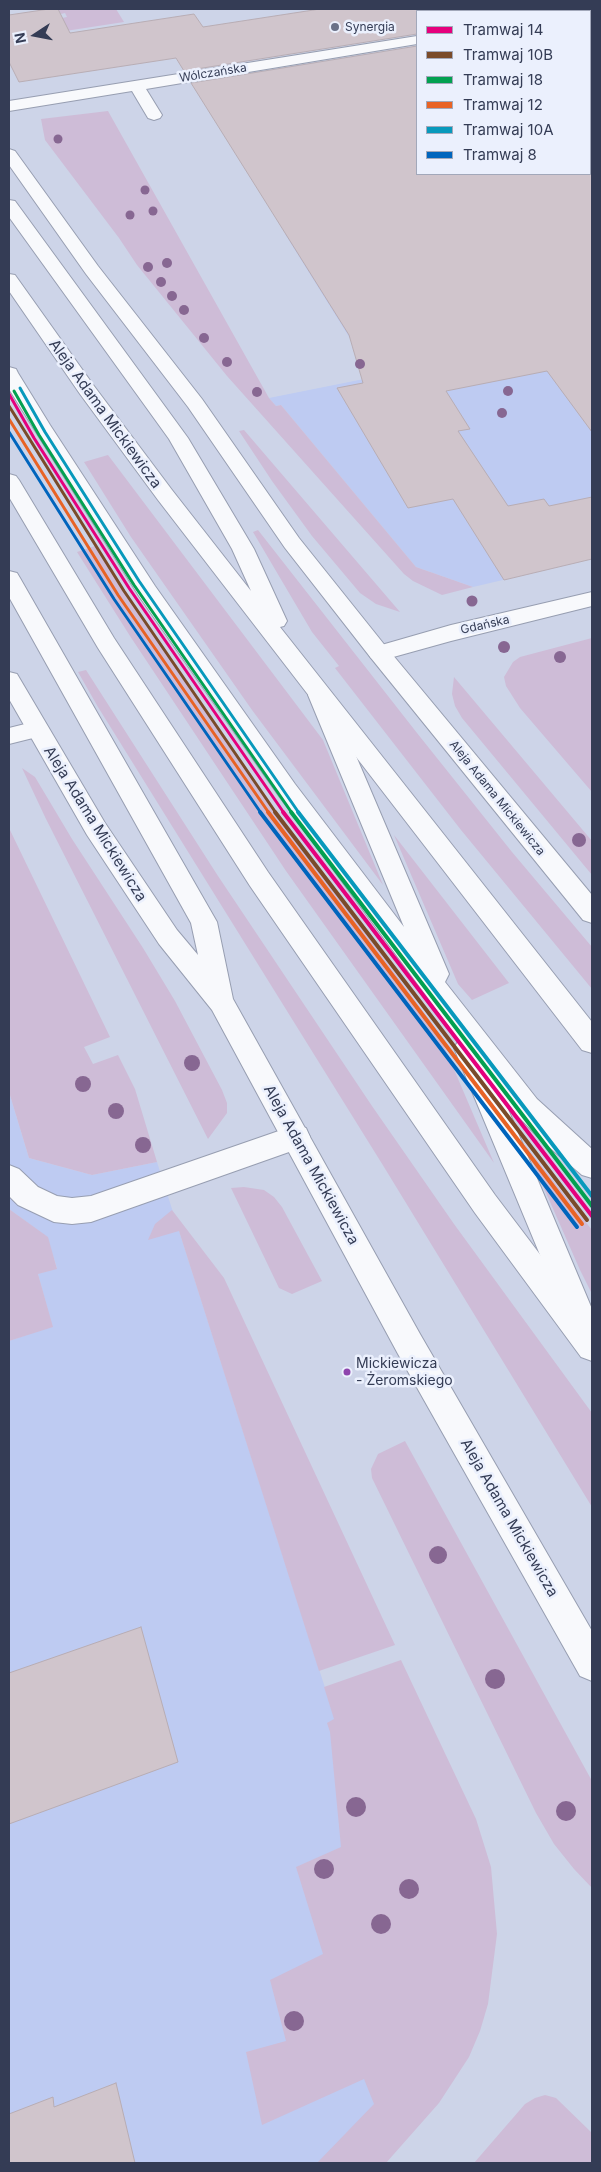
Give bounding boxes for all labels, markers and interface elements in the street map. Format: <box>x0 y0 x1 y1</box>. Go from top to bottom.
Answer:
north arrow <box>10 10 60 60</box>
legend <box>416 10 591 175</box>
place label: Synergia <box>345 20 395 34</box>
text: Tramwaj 14 <box>463 20 543 39</box>
marker: Synergia <box>329 21 341 33</box>
text: N <box>10 31 29 45</box>
text: Tramwaj 10B <box>463 45 553 64</box>
street label: Wólczańska <box>178 61 248 85</box>
text: Tramwaj 18 <box>463 70 543 89</box>
text: Tramwaj 12 <box>463 95 543 114</box>
text: Tramwaj 10A <box>463 120 554 139</box>
text: Tramwaj 8 <box>463 145 537 164</box>
street label: Aleja Adama Mickiewicza <box>45 336 165 492</box>
street label: Gdańska <box>459 612 511 638</box>
street label: Aleja Adama Mickiewicza <box>446 738 548 858</box>
street label: Aleja Adama Mickiewicza <box>40 743 150 905</box>
street label: Aleja Adama Mickiewicza <box>260 1082 362 1248</box>
place label: Mickiewicza - Żeromskiego <box>356 1356 453 1388</box>
marker: Mickiewicza - Żeromskiego <box>342 1367 352 1377</box>
street label: Aleja Adama Mickiewicza <box>456 1436 562 1600</box>

